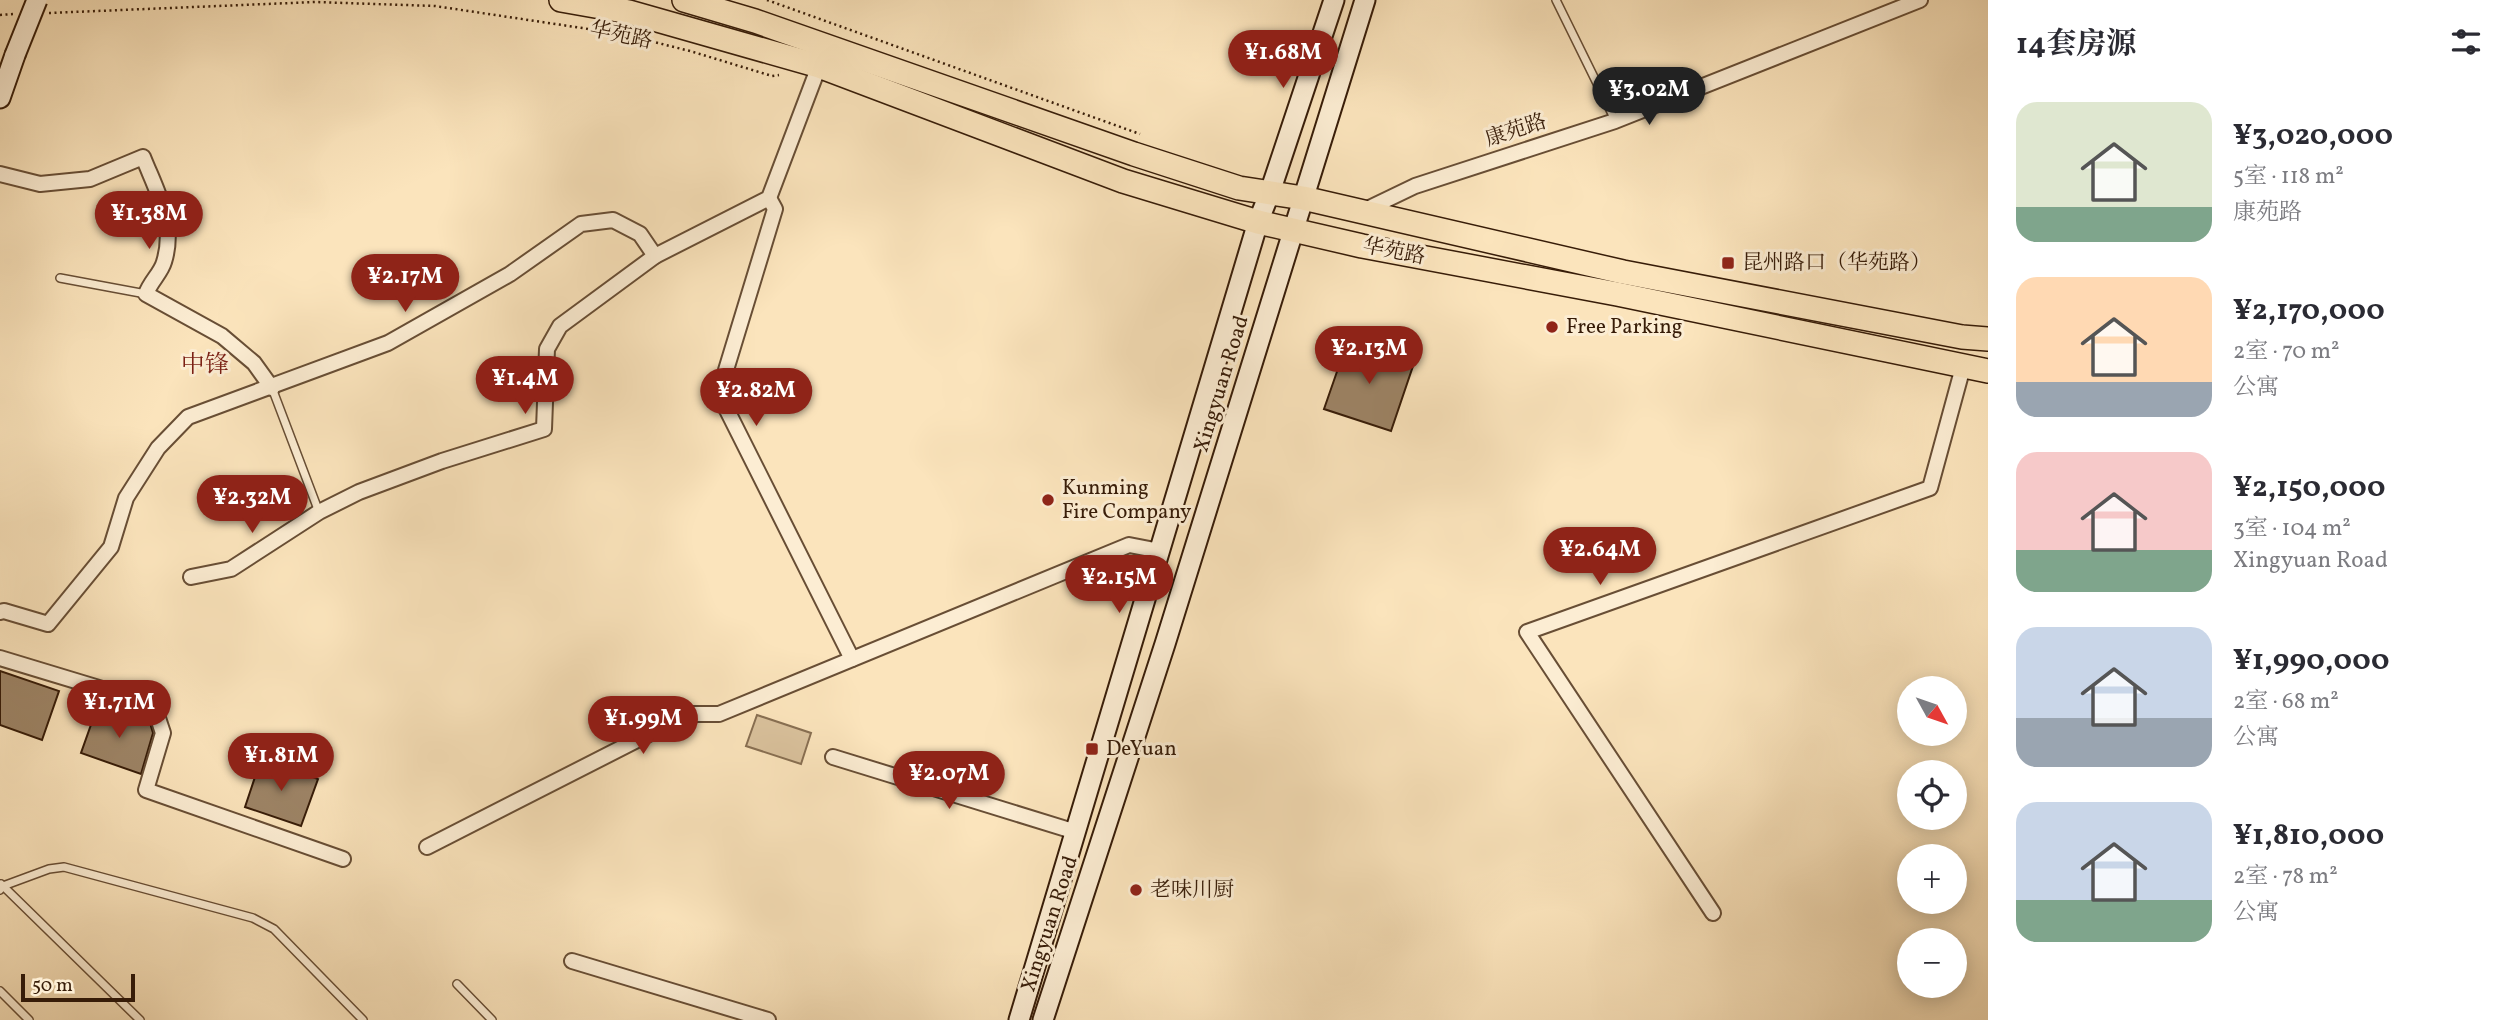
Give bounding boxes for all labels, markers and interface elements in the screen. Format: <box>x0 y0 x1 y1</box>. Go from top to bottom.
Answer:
street label: 华苑路 <box>587 15 655 57</box>
icon: filters <box>2447 23 2485 61</box>
text: 14套房源 <box>2016 24 2136 66</box>
pin: ¥1.68M <box>1226 31 1340 90</box>
text: ¥1.68M <box>1244 37 1322 69</box>
pin: ¥3.02M <box>1592 68 1706 127</box>
text: ¥3.02M <box>1608 74 1690 106</box>
street label: 康苑路 <box>1482 107 1550 155</box>
text: ¥3,020,000 <box>2233 115 2393 157</box>
icon: home <box>2072 130 2156 214</box>
text: 5室 · 118 m² <box>2233 161 2344 193</box>
pin: ¥1.38M <box>92 191 206 251</box>
text: 康苑路 <box>2233 197 2302 229</box>
text: ¥1.38M <box>111 198 187 230</box>
street label: 华苑路 <box>1360 232 1428 272</box>
place label: 昆州路口（华苑路） <box>1742 249 1931 278</box>
pin: ¥2.17M <box>348 254 462 314</box>
marker: 昆州路口（华苑路） <box>1720 255 1736 271</box>
text: ¥2.17M <box>367 261 443 293</box>
text: ¥2,170,000 <box>2233 290 2385 332</box>
icon: home <box>2072 305 2156 389</box>
street label: Xingyuan Road <box>1187 312 1257 456</box>
place label: Free Parking <box>1566 313 1683 342</box>
marker: Free Parking <box>1544 319 1560 335</box>
pin: ¥2.13M <box>1312 326 1426 386</box>
text: ¥2.13M <box>1331 333 1407 365</box>
text: 2室 · 70 m² <box>2233 336 2340 368</box>
district label: 中锋 <box>181 349 229 383</box>
pin: ¥1.4M <box>476 356 574 416</box>
text: ¥1.4M <box>492 363 558 395</box>
pin: ¥2.82M <box>699 368 813 428</box>
text: 公寓 <box>2233 372 2279 404</box>
text: ¥2.82M <box>716 375 796 407</box>
text: ¥2,150,000 <box>2233 467 2386 509</box>
place label: Kunming Fire Company <box>1062 474 1192 527</box>
pin: ¥2.32M <box>195 476 309 535</box>
icon: home <box>2072 480 2156 564</box>
text: ¥2.32M <box>213 482 291 514</box>
marker: Kunming Fire Company <box>1040 492 1056 508</box>
text: 3室 · 104 m² <box>2233 513 2351 545</box>
pin: ¥2.64M <box>1543 528 1657 587</box>
text: ¥2.64M <box>1559 534 1641 566</box>
text: Xingyuan Road <box>2233 545 2388 577</box>
pin: ¥2.15M <box>1062 556 1176 615</box>
text: ¥2.15M <box>1081 562 1157 594</box>
text: ¥1,990,000 <box>2233 640 2389 682</box>
icon: home <box>2072 655 2156 739</box>
north arrow <box>1897 676 1967 746</box>
map controls <box>1897 676 1967 998</box>
pin: ¥1.71M <box>62 680 176 740</box>
text: 2室 · 68 m² <box>2233 686 2339 718</box>
text: ¥1.71M <box>83 687 155 719</box>
pin: ¥1.99M <box>586 696 700 756</box>
text: ¥1.99M <box>604 703 682 735</box>
text: 公寓 <box>2233 722 2279 754</box>
pin: ¥1.81M <box>224 734 338 793</box>
place label: DeYuan <box>1106 735 1177 764</box>
text: ¥1.81M <box>244 740 318 772</box>
marker: DeYuan <box>1084 741 1100 757</box>
pin: ¥2.07M <box>892 752 1006 811</box>
text: ¥2.07M <box>909 758 989 790</box>
button: locate <box>1897 760 1967 830</box>
text: ¥1,810,000 <box>2233 815 2384 857</box>
icon: home <box>2072 830 2156 914</box>
button: + <box>1897 844 1967 914</box>
street label: Xingyuan Road <box>1014 852 1086 996</box>
text: 2室 · 78 m² <box>2233 861 2338 893</box>
place label: 老味川厨 <box>1150 876 1234 905</box>
marker: 老味川厨 <box>1128 882 1144 898</box>
text: 公寓 <box>2233 897 2279 929</box>
button: − <box>1897 928 1967 998</box>
scale bar <box>21 971 135 1003</box>
text: 50 m <box>32 973 73 999</box>

